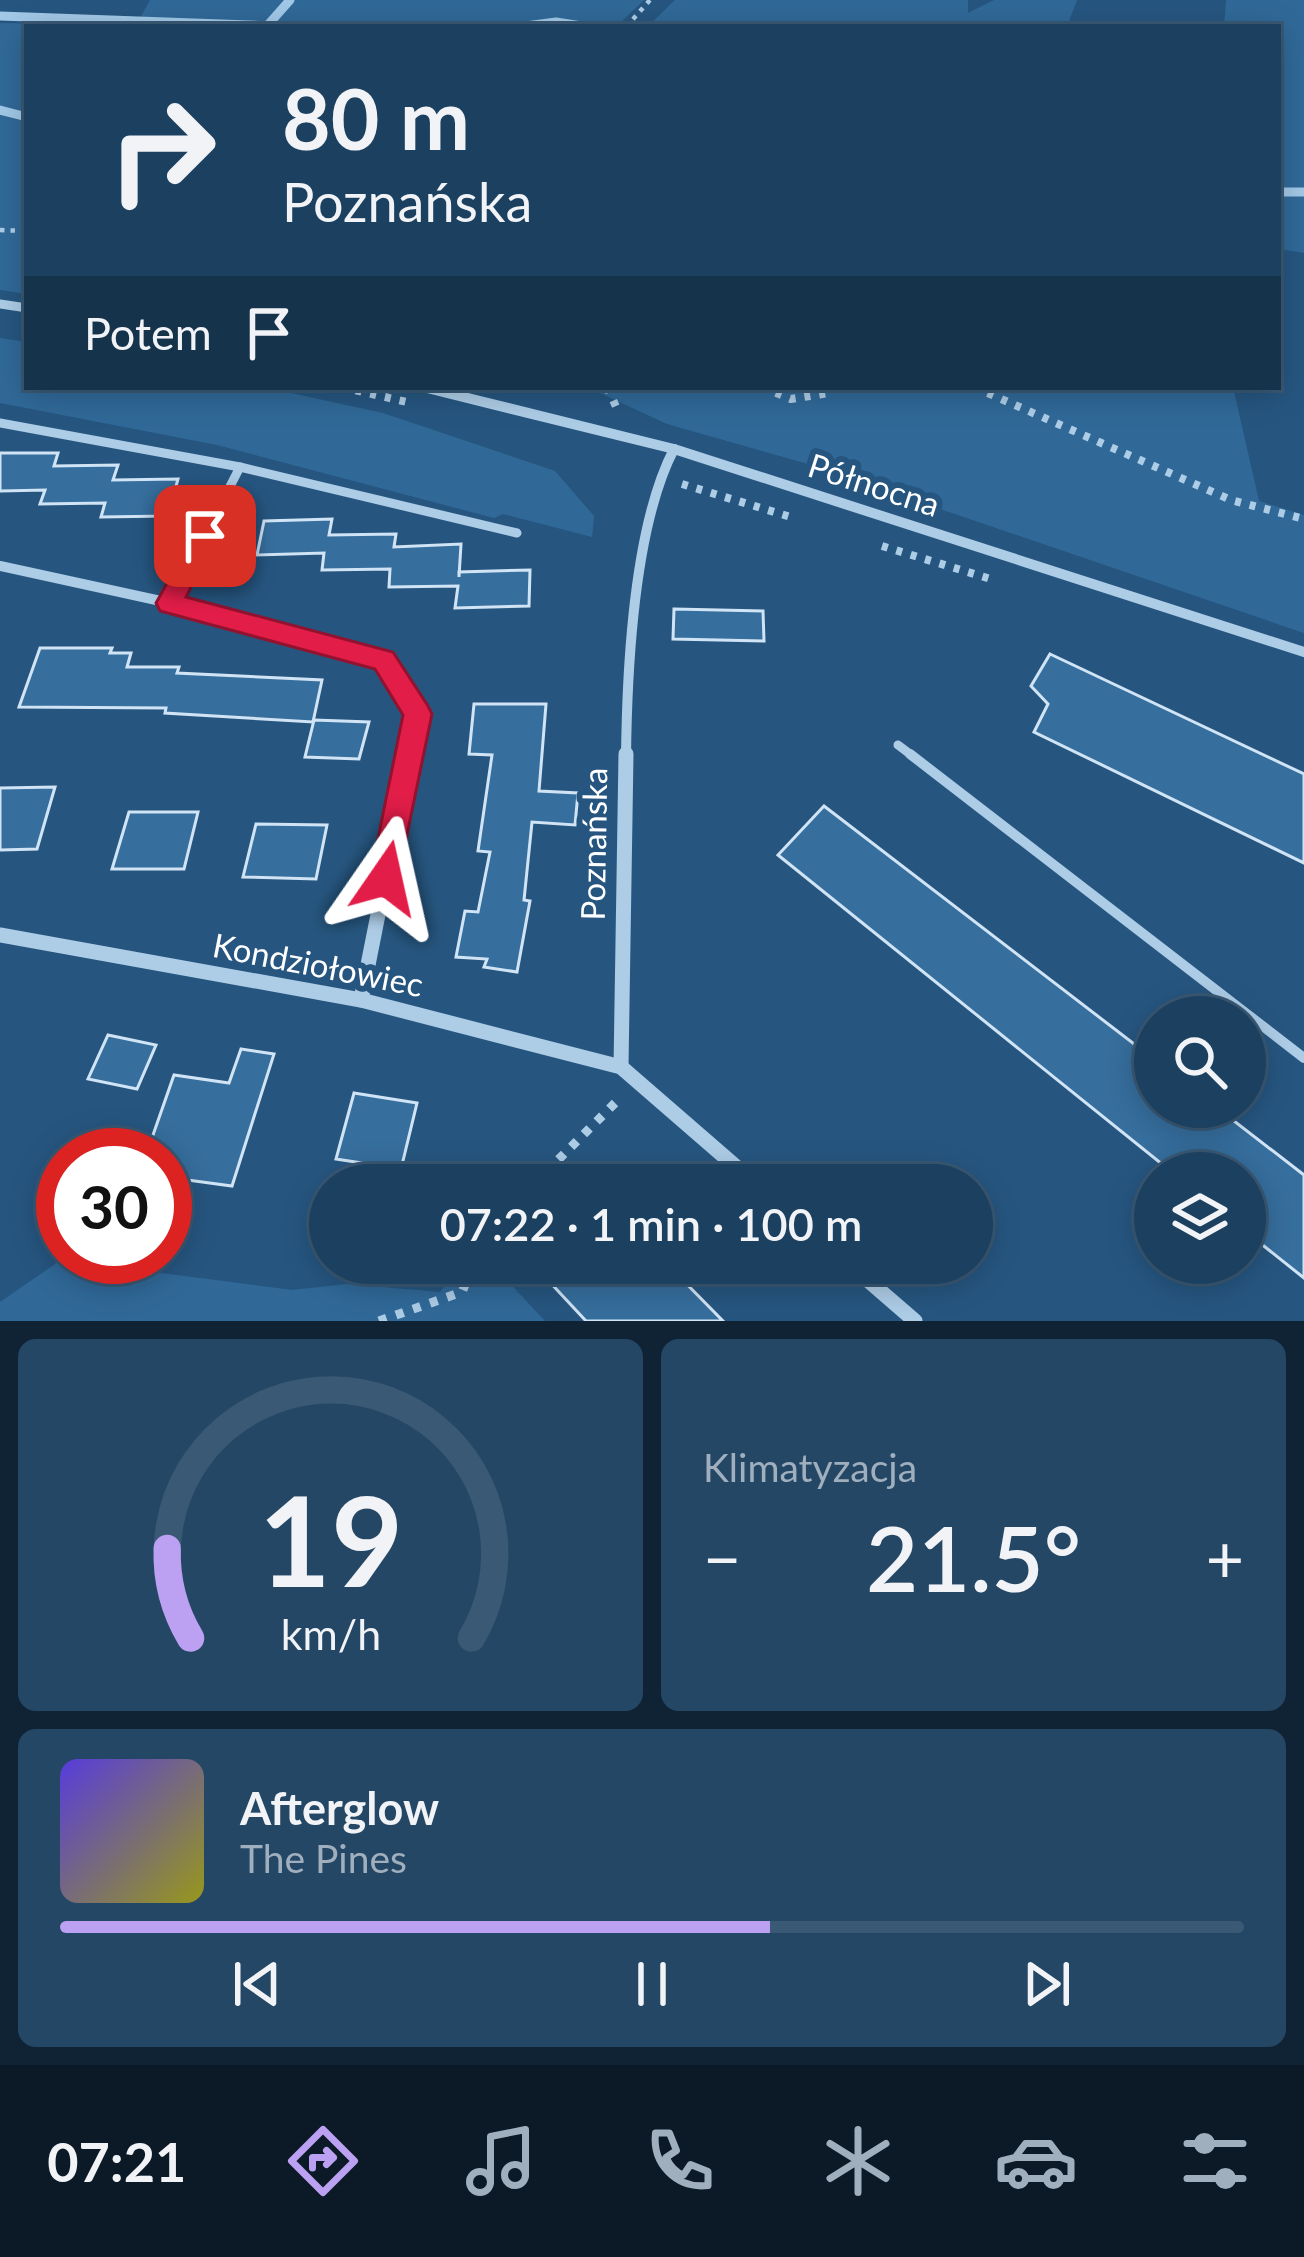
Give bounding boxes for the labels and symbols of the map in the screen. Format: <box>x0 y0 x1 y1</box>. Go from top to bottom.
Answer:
street label: Północna <box>804 444 945 524</box>
pin <box>154 485 256 587</box>
street label: Poznańska <box>572 767 614 921</box>
position arrow <box>323 815 449 941</box>
street label: Kondziołowiec <box>210 924 427 1004</box>
speed limit sign: 30 <box>36 1128 192 1284</box>

